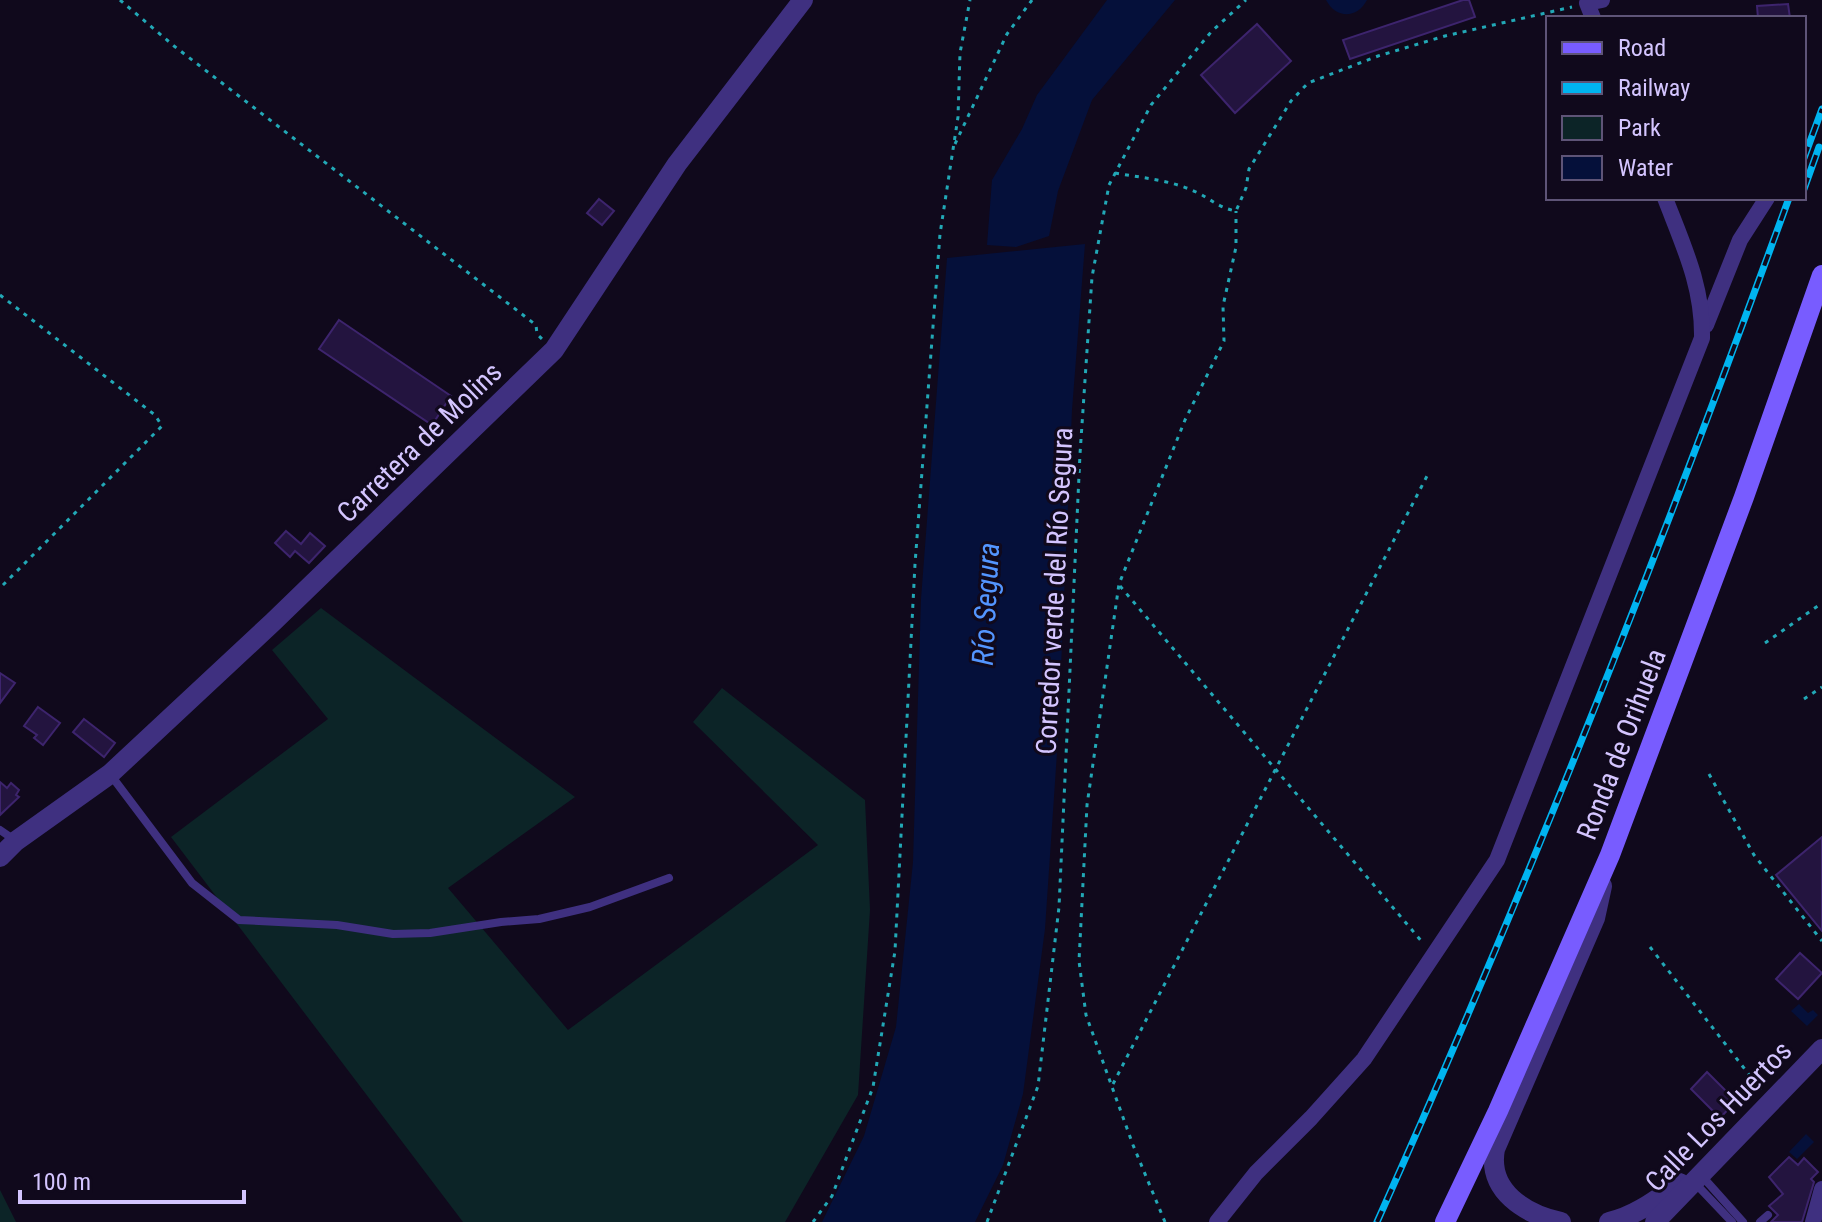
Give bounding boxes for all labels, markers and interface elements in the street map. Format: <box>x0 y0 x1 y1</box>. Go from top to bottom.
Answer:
legend <box>1546 16 1806 200</box>
text: Road <box>1618 34 1666 62</box>
text: Railway <box>1618 74 1690 102</box>
text: Park <box>1618 114 1661 142</box>
text: Water <box>1618 154 1673 182</box>
street label: Carretera de Molins <box>330 355 509 529</box>
street label: Corredor verde del Río Segura <box>1029 427 1080 755</box>
water label: Río Segura <box>965 542 1006 666</box>
street label: Ronda de Orihuela <box>1570 644 1673 844</box>
street label: Calle Los Huertos <box>1638 1034 1798 1198</box>
scale bar <box>20 1154 244 1204</box>
text: 100 m <box>32 1168 91 1196</box>

